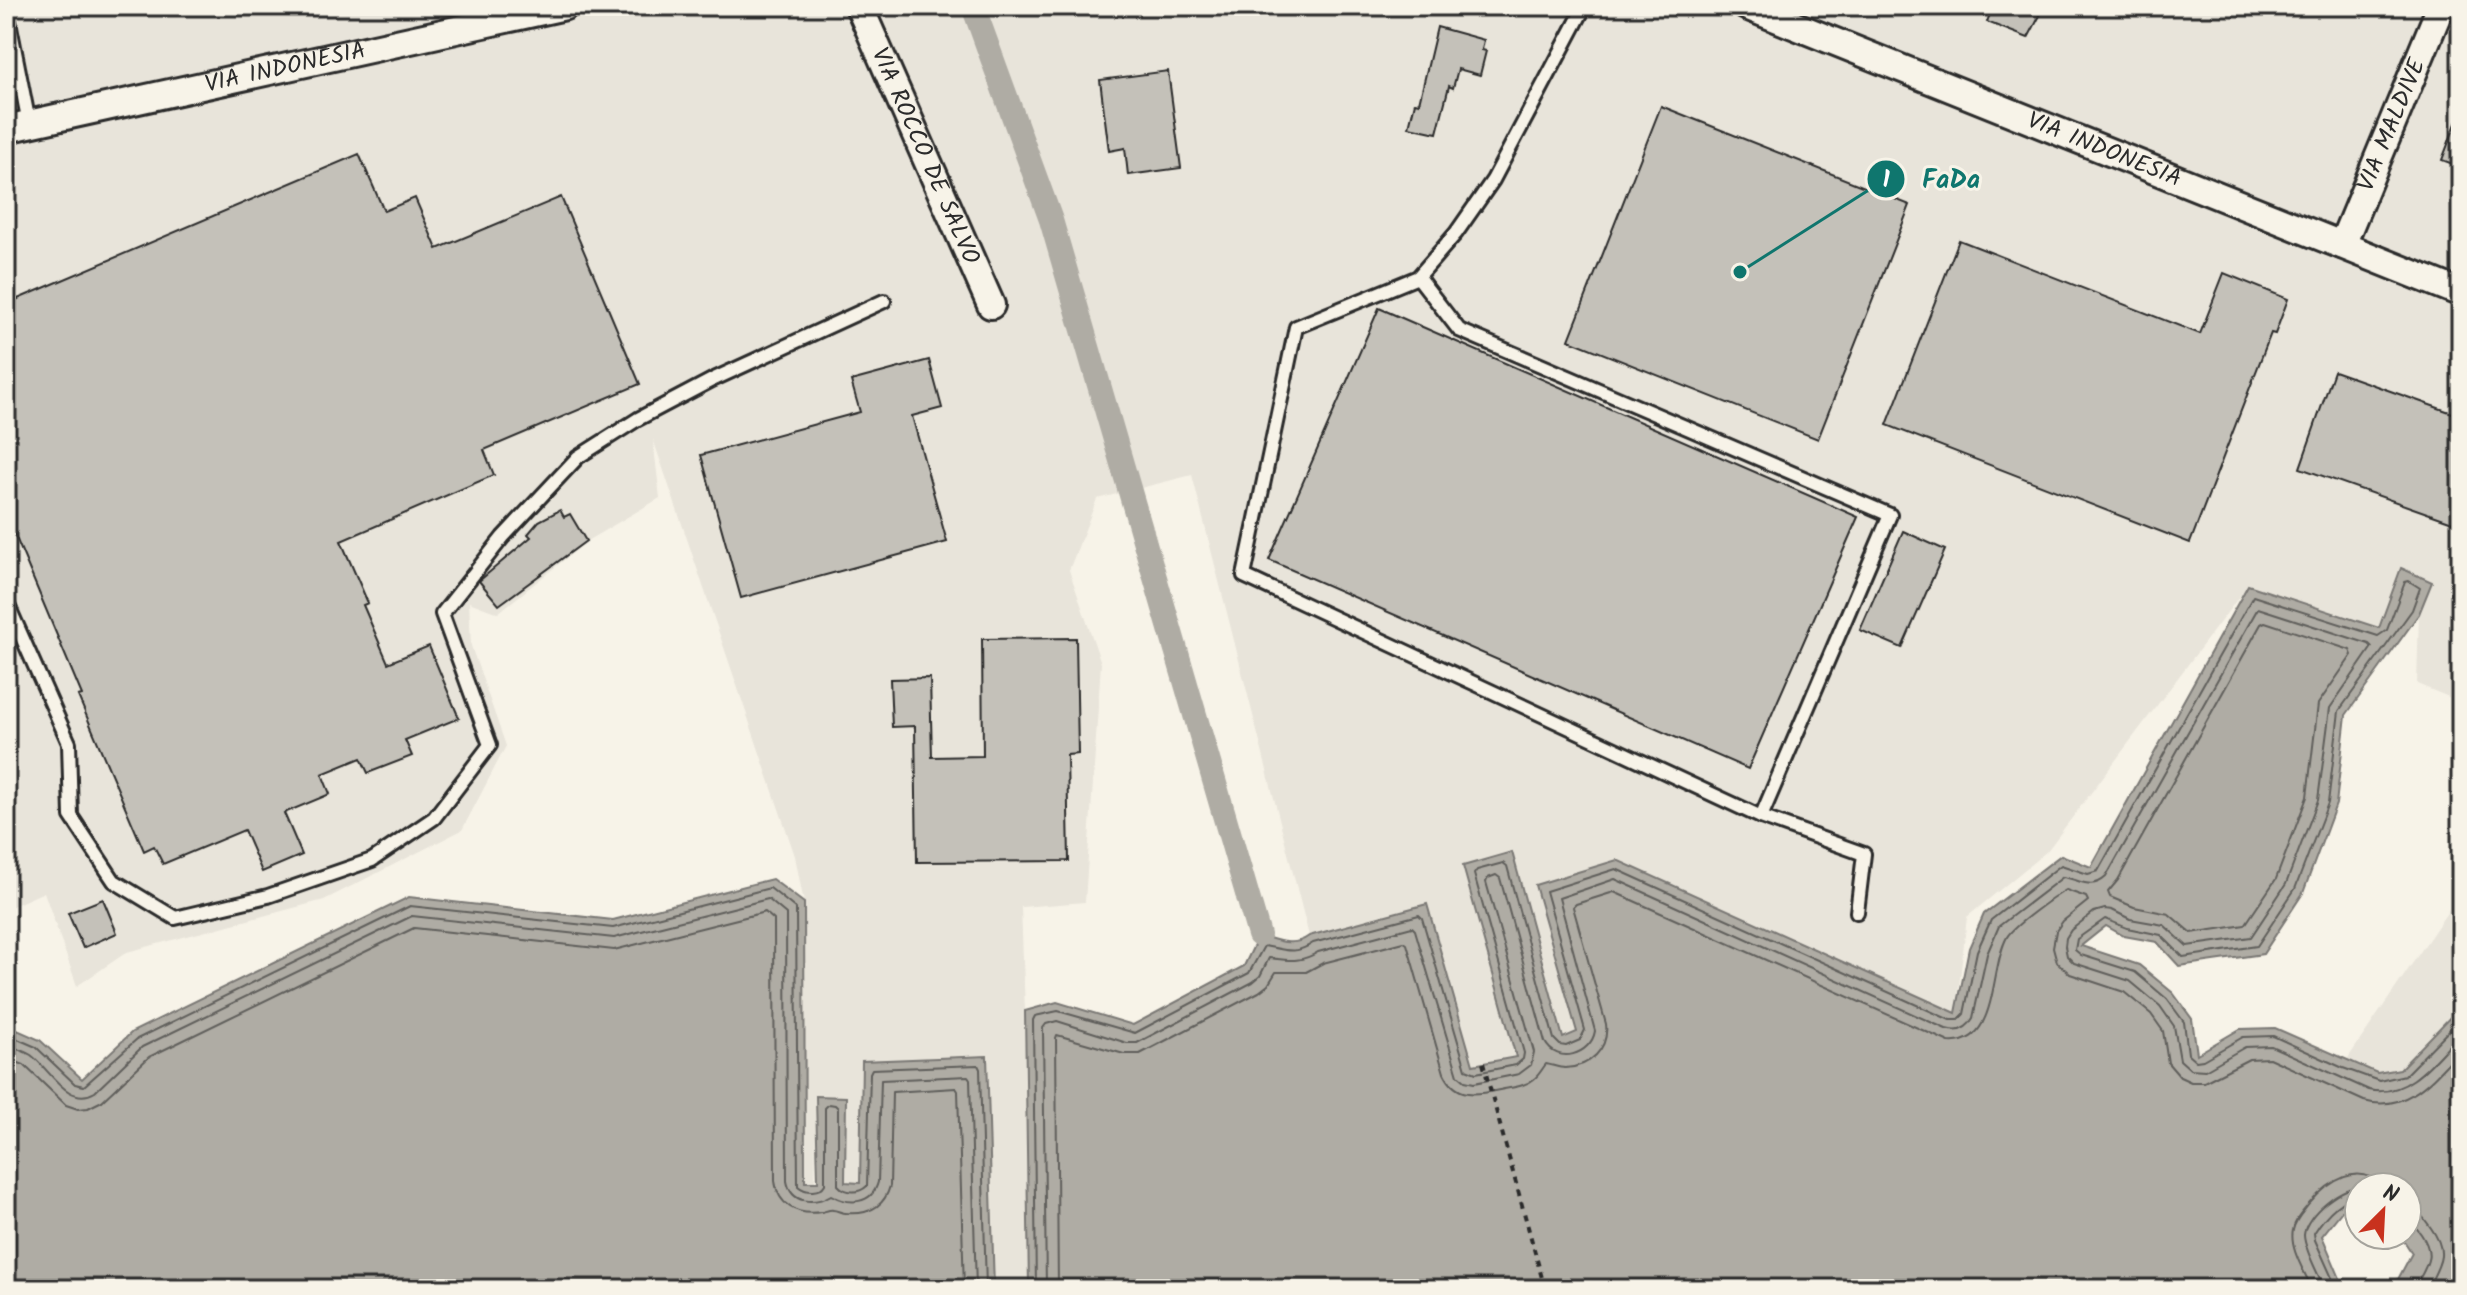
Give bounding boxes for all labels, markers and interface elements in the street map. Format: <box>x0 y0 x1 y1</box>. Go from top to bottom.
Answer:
street label: VIA INDONESIA <box>201 31 369 104</box>
street label: VIA ROCCO DE SALVO <box>860 41 990 271</box>
street label: VIA MALDIVE <box>2347 51 2437 197</box>
street label: VIA INDONESIA <box>2021 101 2187 198</box>
callout: FaDa <box>1866 154 1996 204</box>
text: FaDa <box>1922 160 1980 202</box>
text: 1 <box>1882 161 1890 200</box>
north arrow <box>2343 1171 2423 1251</box>
text: N <box>2377 1176 2404 1214</box>

